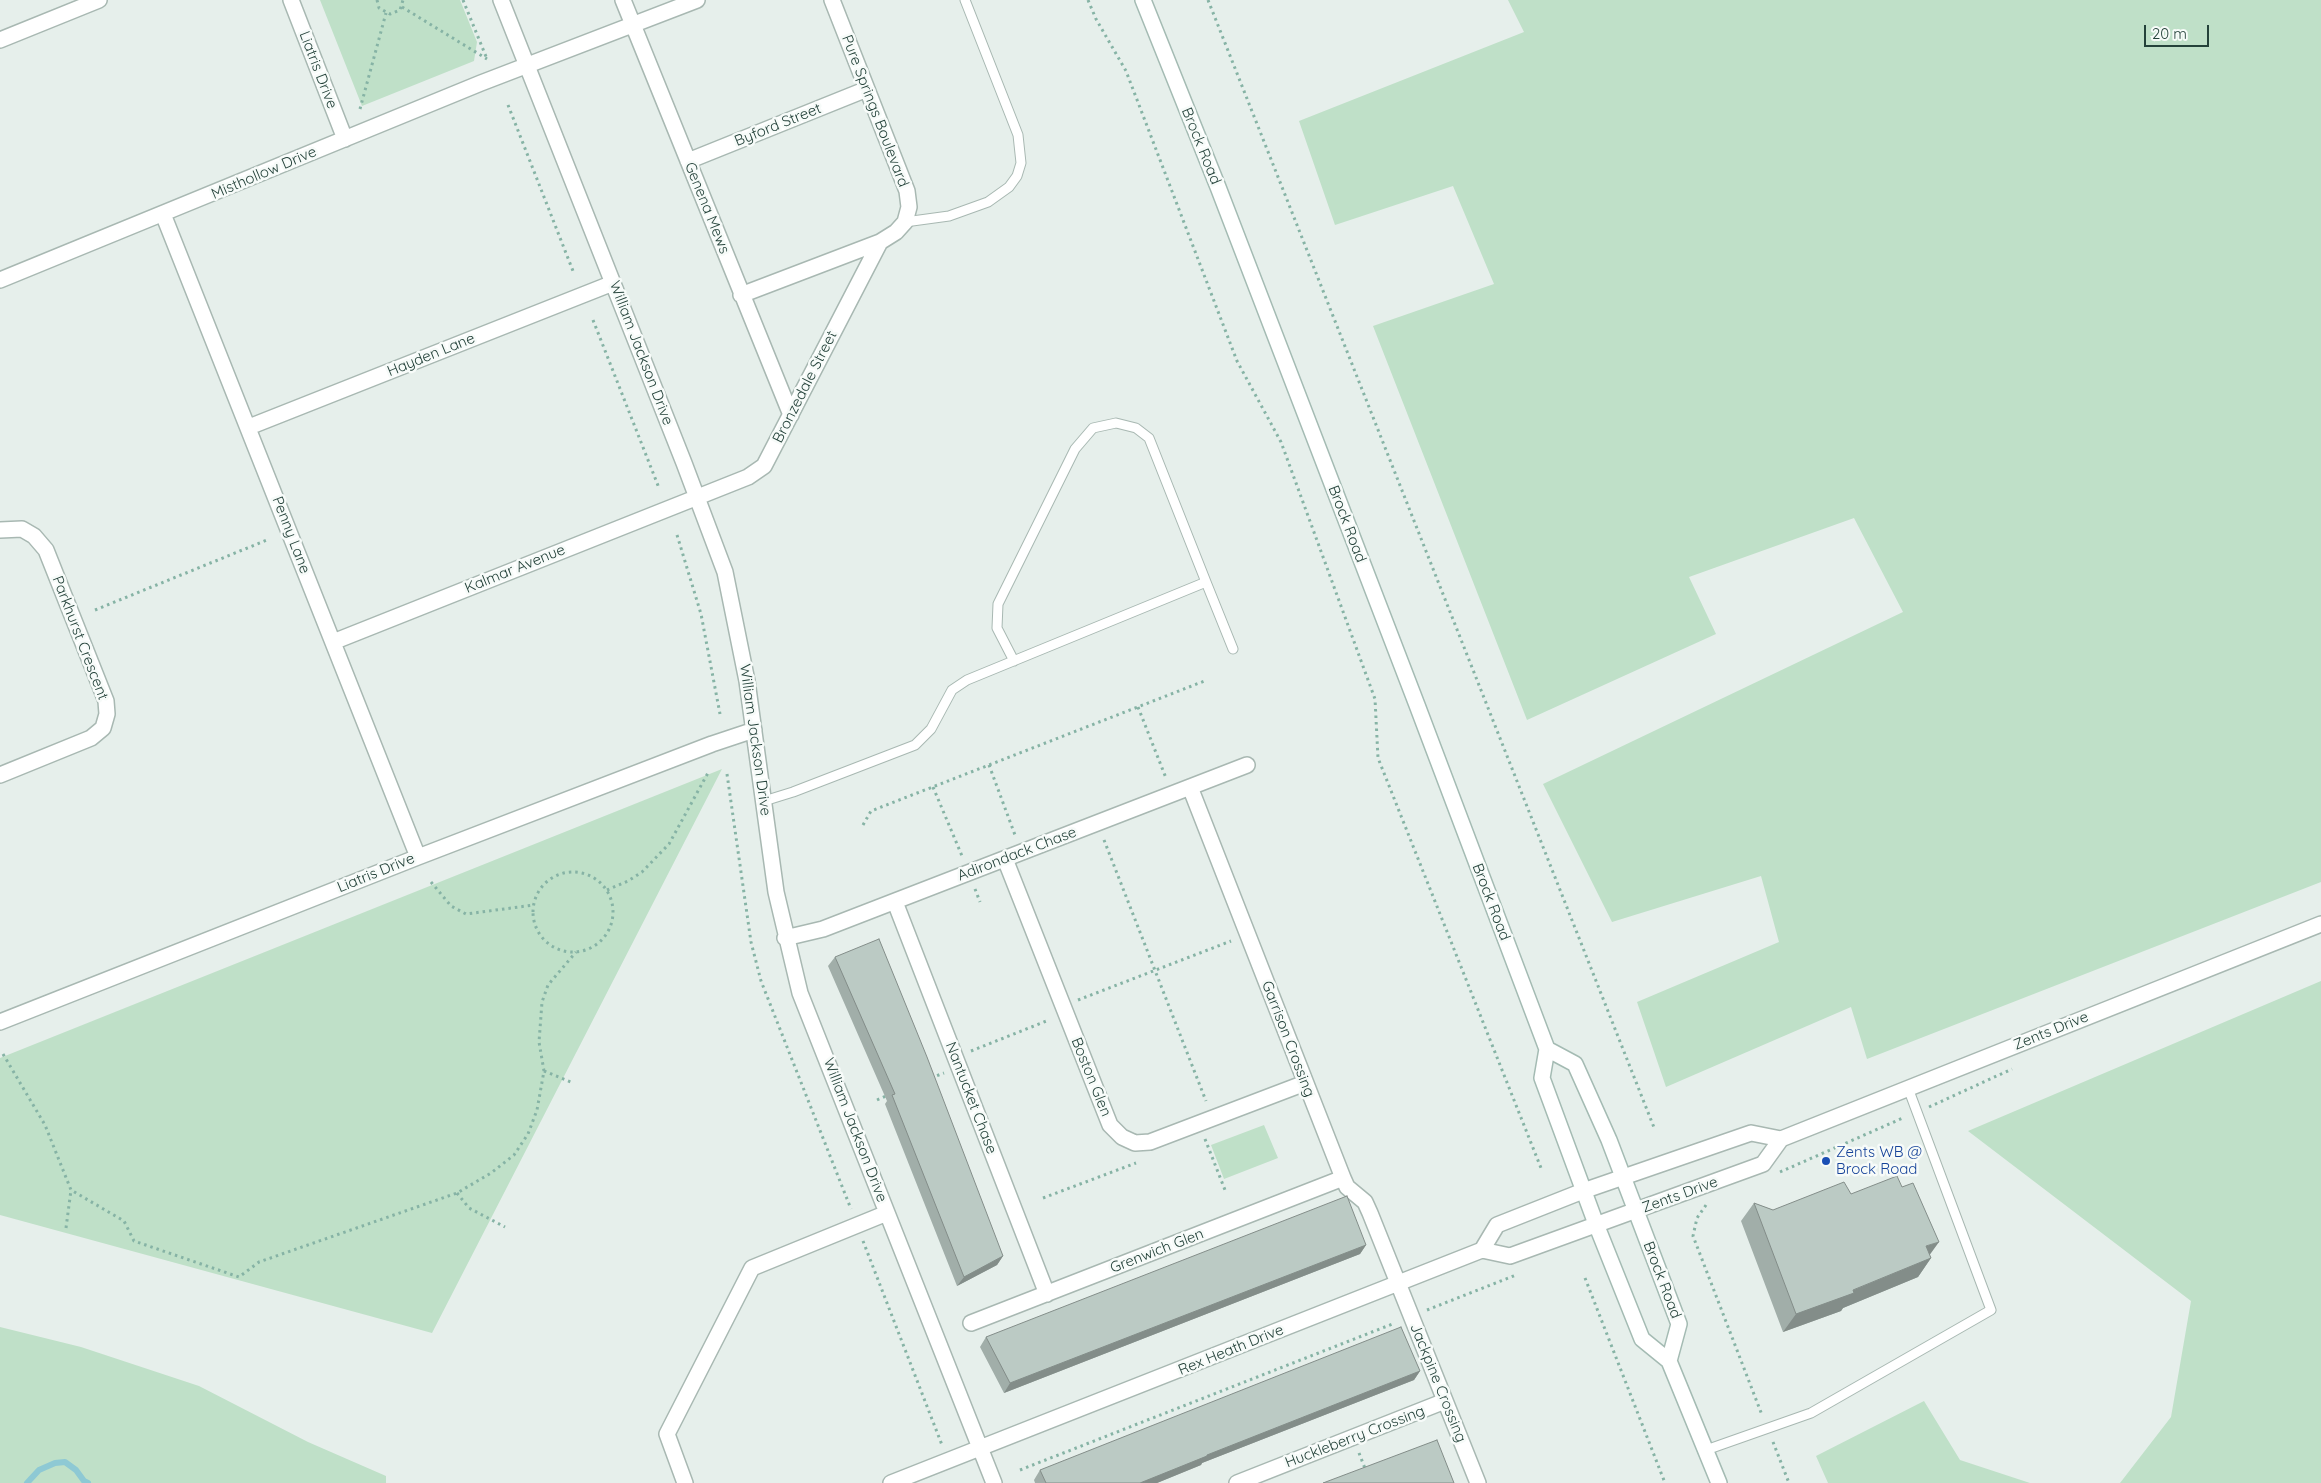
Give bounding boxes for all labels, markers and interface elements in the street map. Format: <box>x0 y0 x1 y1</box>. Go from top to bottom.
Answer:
scale bar <box>2146 15 2211 47</box>
text: 20 m <box>2152 24 2187 43</box>
street label: Liatris Drive <box>295 29 341 111</box>
street label: Pure Springs Boulevard <box>838 32 912 190</box>
street label: Byford Street <box>732 99 824 151</box>
street label: Brock Road <box>1177 105 1225 187</box>
street label: Misthollow Drive <box>209 143 319 203</box>
street label: Genena Mews <box>680 160 734 256</box>
street label: William Jackson Drive <box>605 278 677 428</box>
street label: Bronzedale Street <box>769 328 841 446</box>
street label: Hayden Lane <box>385 329 477 381</box>
street label: Brock Road <box>1324 483 1370 565</box>
street label: Penny Lane <box>268 494 314 576</box>
street label: Kalmar Avenue <box>462 541 568 597</box>
street label: Parkhurst Crescent <box>48 573 112 703</box>
street label: William Jackson Drive <box>735 663 775 817</box>
street label: Adirondack Chase <box>955 823 1079 885</box>
street label: Liatris Drive <box>335 849 417 897</box>
street label: Brock Road <box>1468 861 1514 943</box>
street label: Garrison Crossing <box>1258 978 1318 1100</box>
street label: Zents Drive <box>2011 1008 2091 1054</box>
street label: Boston Glen <box>1067 1035 1115 1119</box>
street label: Nantucket Chase <box>941 1040 1001 1156</box>
street label: William Jackson Drive <box>819 1055 891 1205</box>
place label: Zents WB @ Brock Road <box>1836 1143 1922 1178</box>
marker: Zents WB @ Brock Road <box>1820 1155 1832 1167</box>
street label: Zents Drive <box>1640 1173 1720 1217</box>
street label: Grenwich Glen <box>1108 1225 1206 1277</box>
street label: Brock Road <box>1639 1239 1685 1321</box>
street label: Rex Heath Drive <box>1176 1321 1286 1379</box>
street label: Jackpine Crossing <box>1406 1321 1470 1445</box>
street label: Huckleberry Crossing <box>1283 1402 1427 1472</box>

